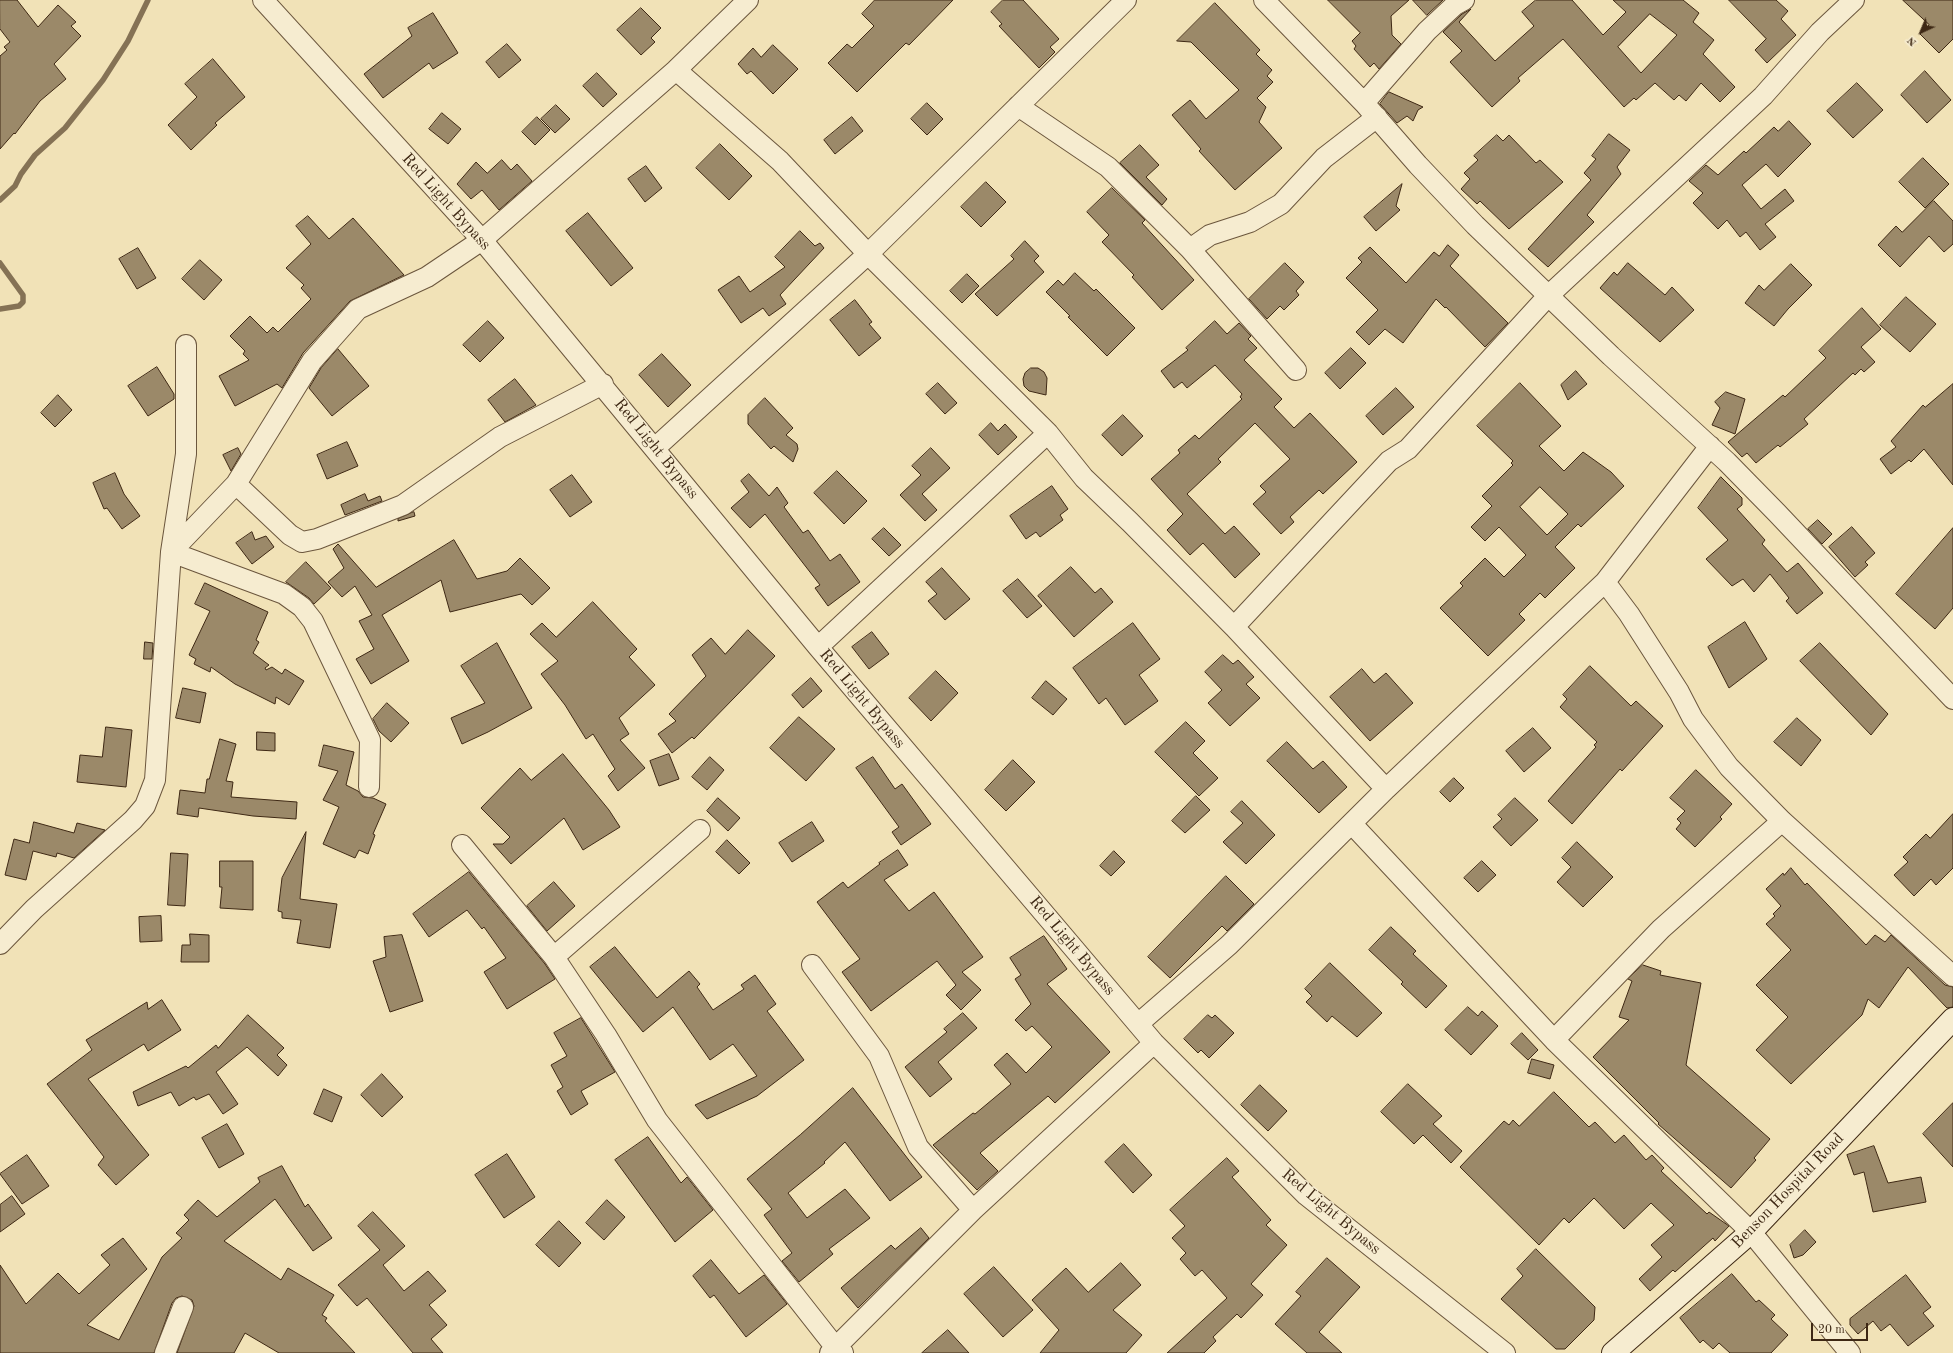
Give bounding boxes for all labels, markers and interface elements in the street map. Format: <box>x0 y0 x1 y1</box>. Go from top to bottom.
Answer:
north arrow <box>1901 12 1941 52</box>
text: N <box>1905 34 1919 48</box>
street label: Red Light Bypass <box>397 150 495 254</box>
street label: Red Light Bypass <box>610 395 702 503</box>
street label: Red Light Bypass <box>815 645 909 753</box>
street label: Red Light Bypass <box>1025 892 1119 1000</box>
street label: Benson Hospital Road <box>1728 1129 1848 1253</box>
street label: Red Light Bypass <box>1277 1165 1385 1259</box>
scale bar <box>1813 1315 1870 1341</box>
text: 20 m <box>1818 1324 1845 1336</box>

